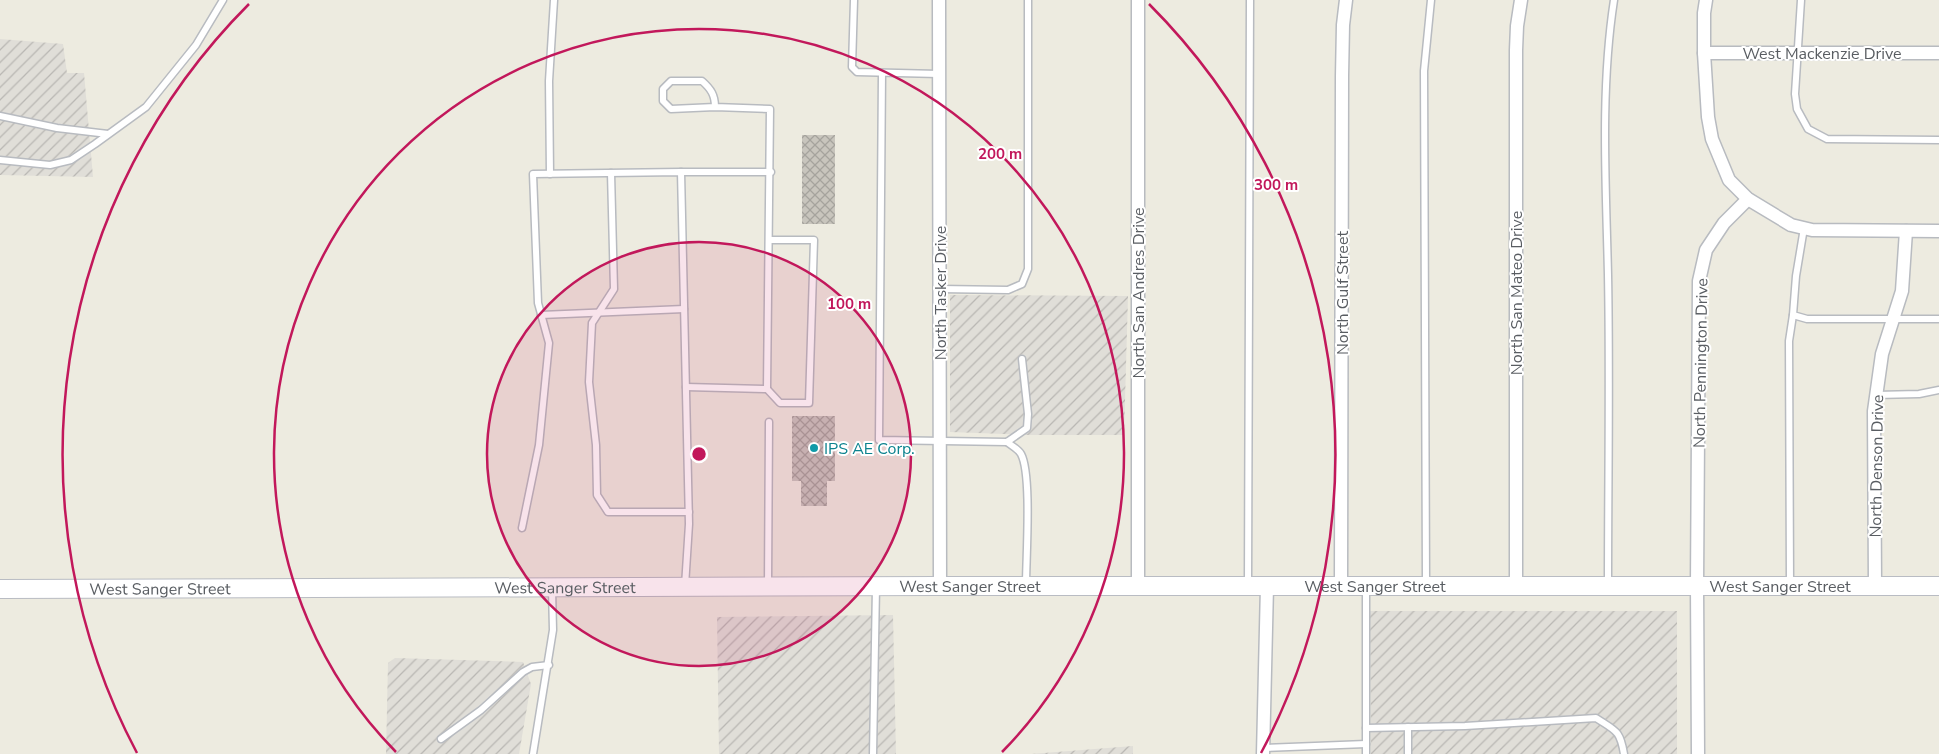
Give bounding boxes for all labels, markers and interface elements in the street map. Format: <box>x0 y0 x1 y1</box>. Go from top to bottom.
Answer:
street label: West Mackenzie Drive <box>1742 43 1902 65</box>
text: 200 m <box>978 144 1022 164</box>
text: 300 m <box>1254 175 1298 195</box>
street label: North San Andres Drive <box>1128 207 1150 379</box>
street label: North San Mateo Drive <box>1506 211 1528 375</box>
street label: North Tasker Drive <box>930 226 952 360</box>
street label: North Gulf Street <box>1332 231 1354 355</box>
street label: North Pennington Drive <box>1689 278 1713 448</box>
text: 100 m <box>827 294 871 314</box>
street label: North Denson Drive <box>1865 394 1889 538</box>
place label: IPS AE Corp. <box>824 438 915 460</box>
marker: IPS AE Corp. <box>808 442 820 454</box>
centre of rings <box>690 445 708 463</box>
street label: West Sanger Street <box>899 576 1041 598</box>
street label: West Sanger Street <box>1304 576 1446 598</box>
street label: West Sanger Street <box>1709 576 1851 598</box>
street label: West Sanger Street <box>494 577 636 599</box>
street label: West Sanger Street <box>89 578 231 601</box>

